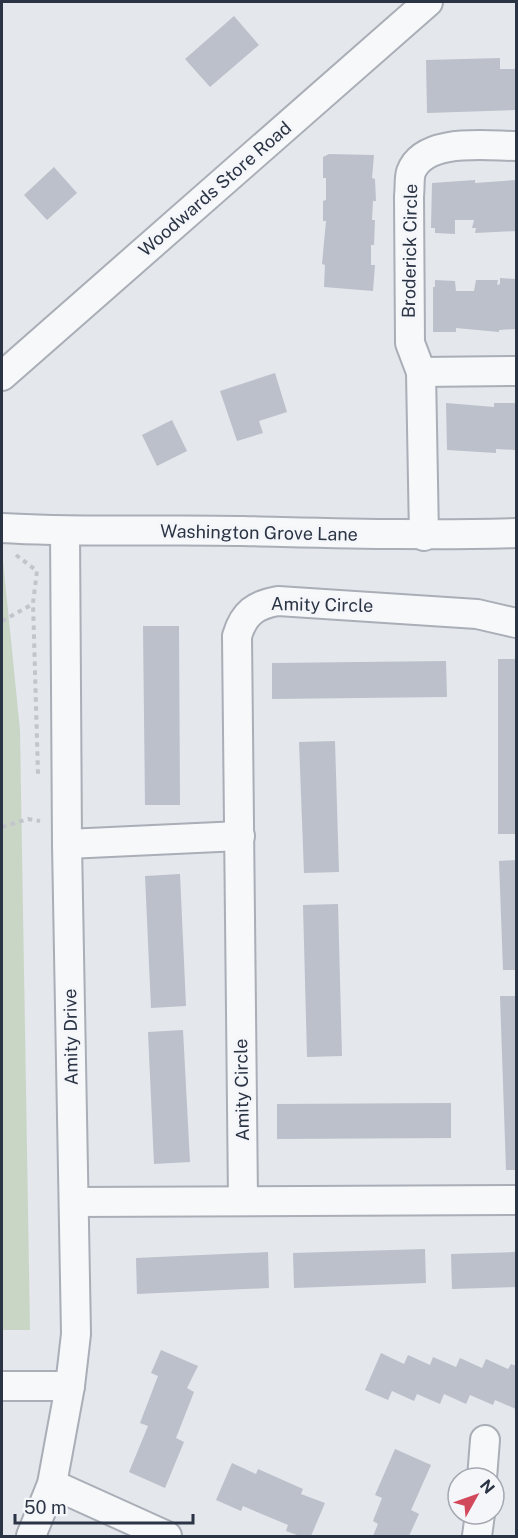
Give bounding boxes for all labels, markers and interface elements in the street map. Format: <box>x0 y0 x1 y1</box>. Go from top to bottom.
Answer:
street label: Woodwards Store Road <box>134 117 295 260</box>
street label: Broderick Circle <box>398 184 421 318</box>
street label: Washington Grove Lane <box>160 520 358 545</box>
street label: Amity Circle <box>271 593 373 616</box>
street label: Amity Drive <box>59 988 82 1086</box>
street label: Amity Circle <box>230 1039 253 1141</box>
north arrow <box>446 1466 506 1526</box>
text: N <box>476 1476 498 1498</box>
scale bar <box>15 1487 194 1525</box>
text: 50 m <box>24 1497 67 1518</box>

